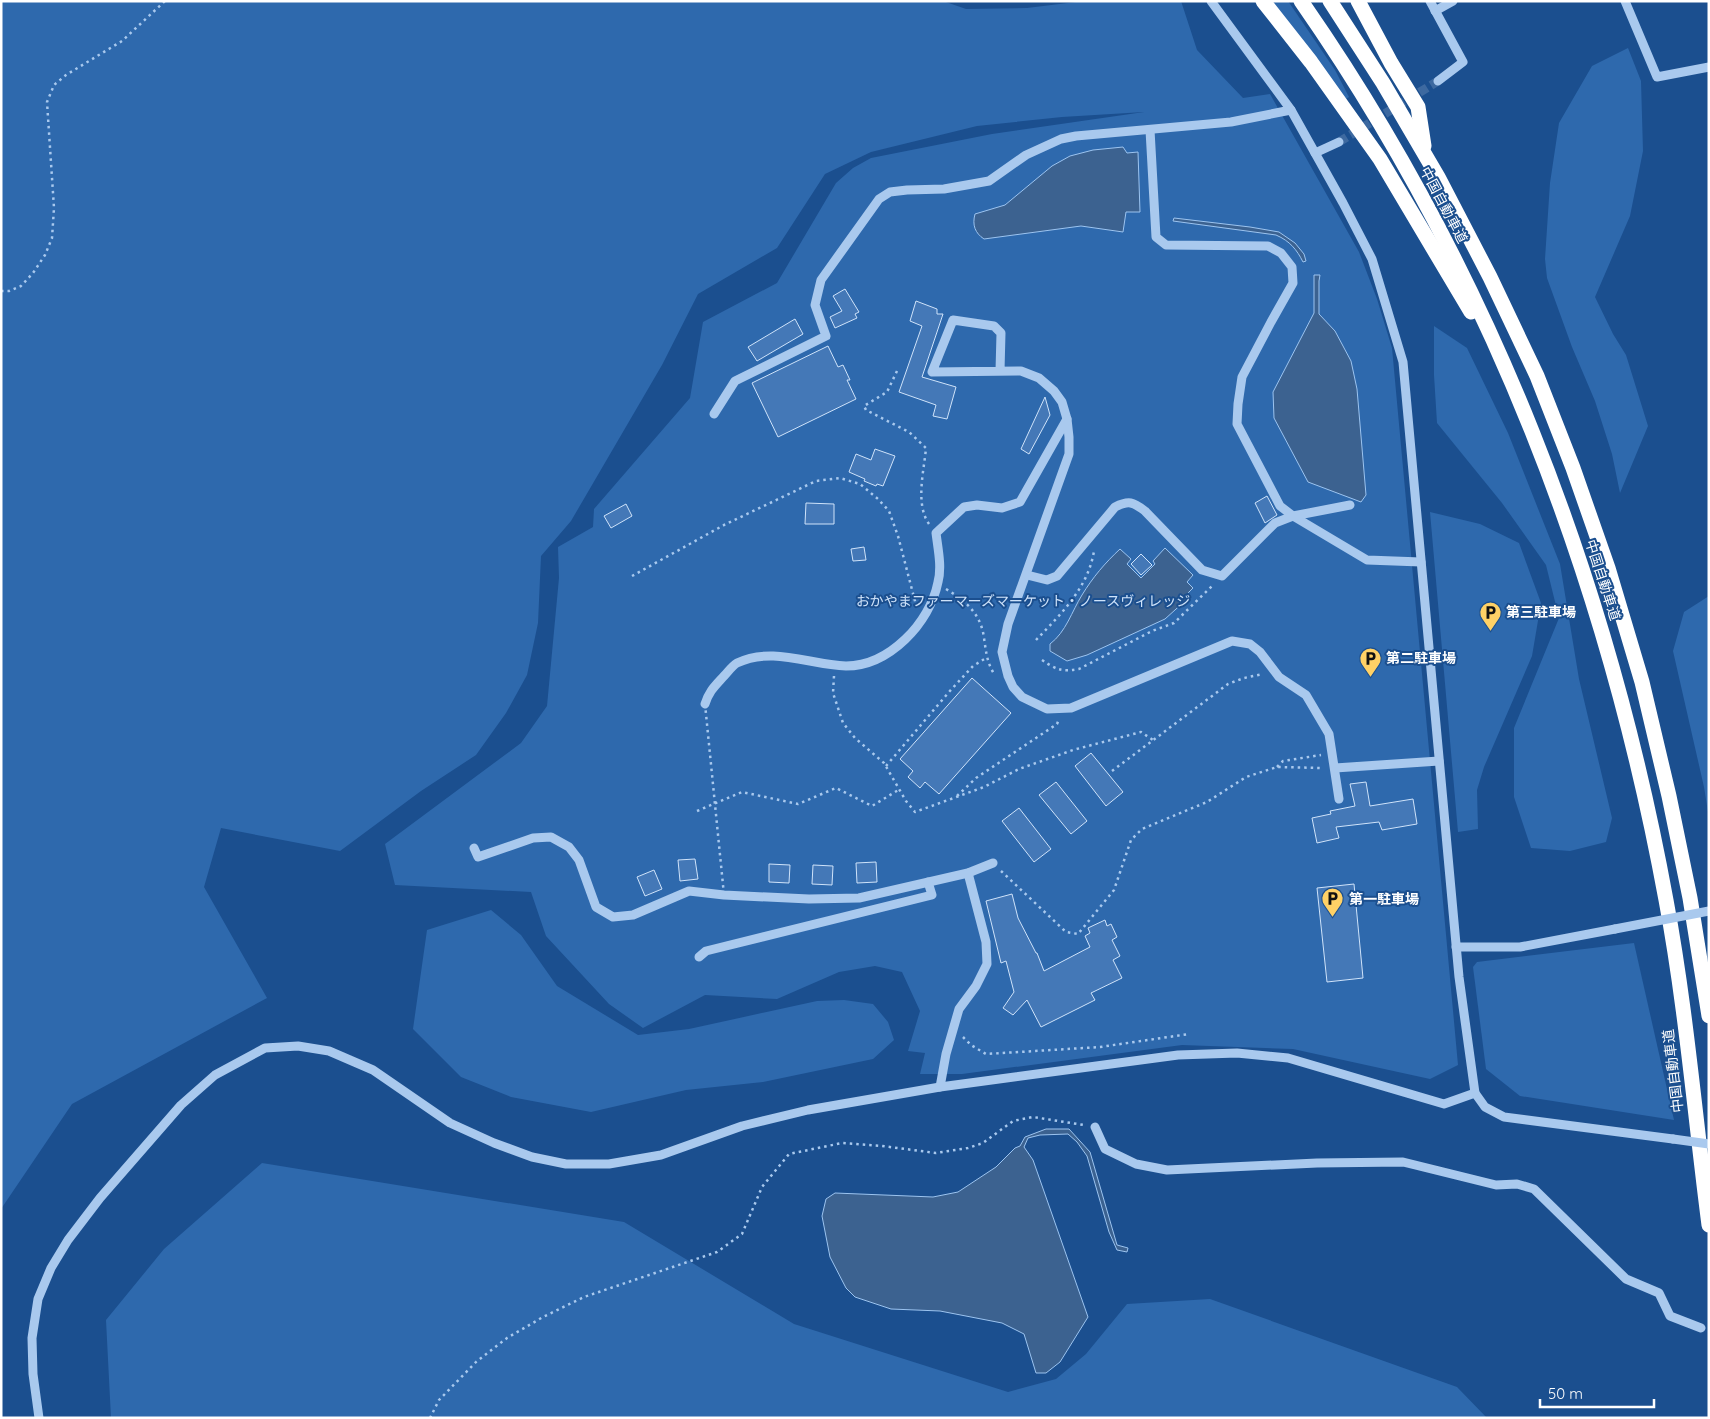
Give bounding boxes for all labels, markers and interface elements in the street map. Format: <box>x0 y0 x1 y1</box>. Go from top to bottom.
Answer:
street label: 中国自動車道 <box>1416 164 1472 246</box>
street label: 中国自動車道 <box>1581 537 1625 623</box>
park label: おかやまファーマーズマーケット・ノースヴィレッジ <box>856 592 1190 610</box>
parking icon: 第三駐車場 <box>1478 600 1502 631</box>
place label: 第三駐車場 <box>1506 603 1576 621</box>
parking icon: 第二駐車場 <box>1358 646 1382 677</box>
place label: 第二駐車場 <box>1386 649 1456 667</box>
parking icon: 第一駐車場 <box>1321 887 1345 918</box>
place label: 第一駐車場 <box>1349 890 1419 908</box>
street label: 中国自動車道 <box>1659 1028 1687 1114</box>
scale bar <box>1540 1376 1654 1408</box>
text: 50 m <box>1548 1384 1583 1403</box>

